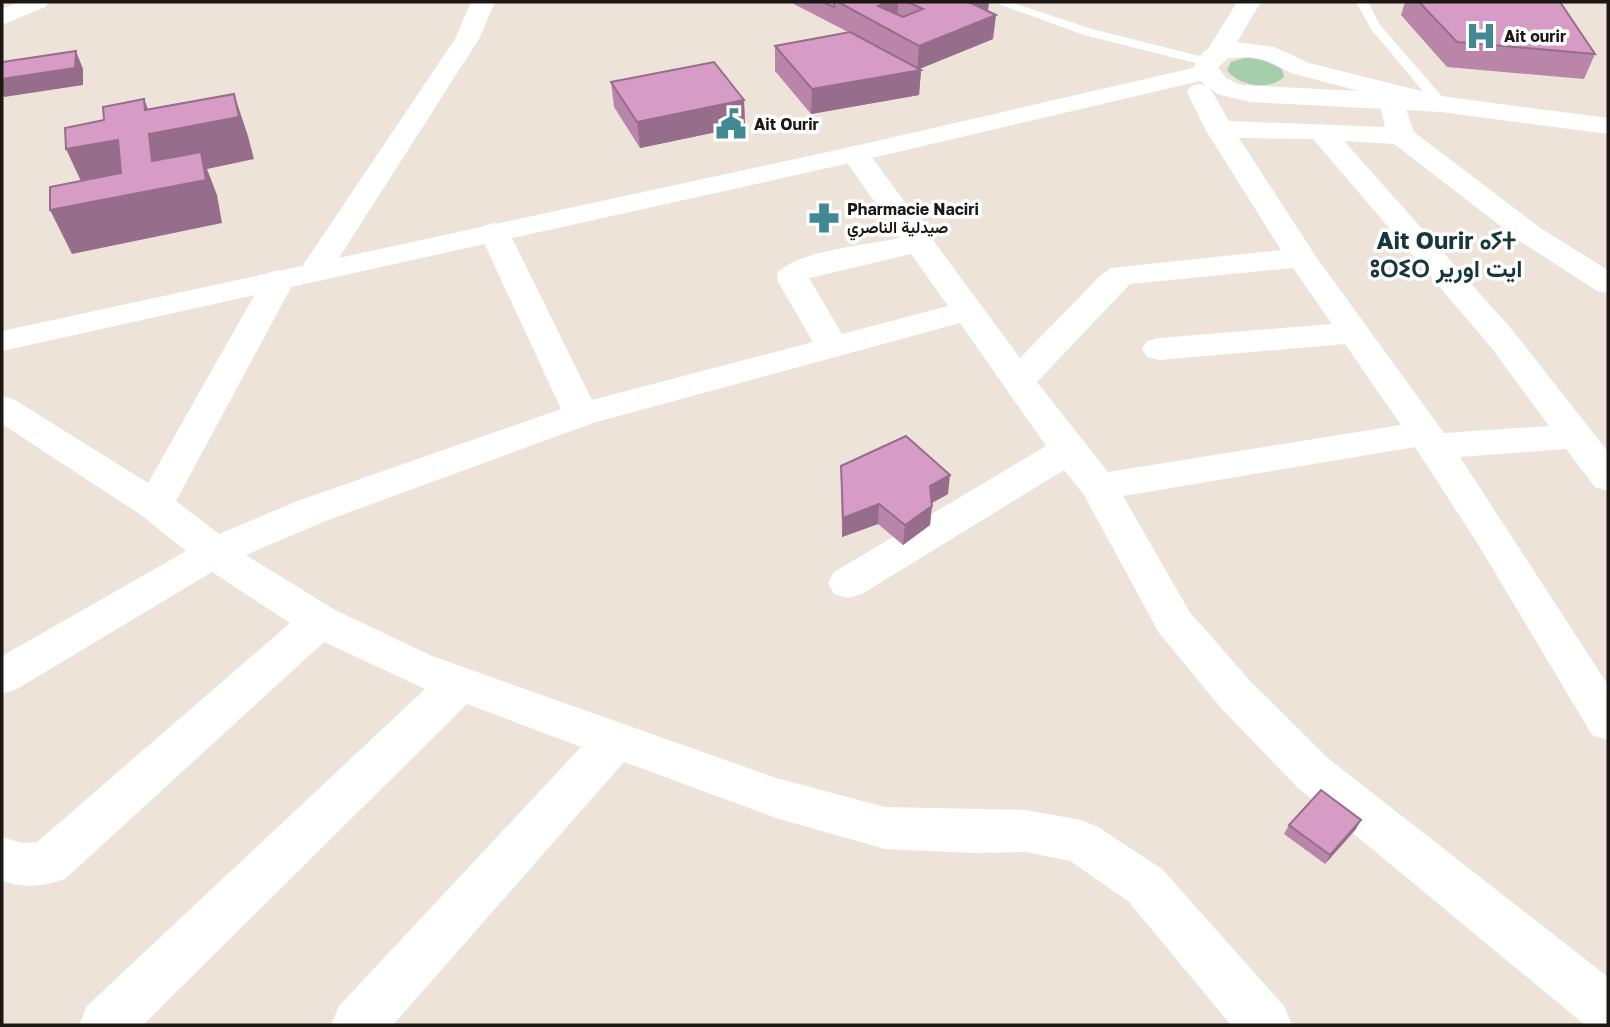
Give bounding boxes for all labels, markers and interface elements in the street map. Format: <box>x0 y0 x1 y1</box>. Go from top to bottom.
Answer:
hospital icon: Ait ourir <box>1464 19 1498 53</box>
place label: Ait ourir <box>1504 26 1566 46</box>
public building icon: Ait Ourir <box>714 107 748 141</box>
place label: Ait Ourir <box>754 114 819 134</box>
place label: Pharmacie Naciri صيدلية الناصري <box>847 199 979 241</box>
pharmacy icon: Pharmacie Naciri صيدلية الناصري <box>807 201 841 235</box>
district label: Ait Ourir ⴰⵢⵜ ⵓⵔⵉⵔ ايت اورير <box>1369 225 1523 284</box>

